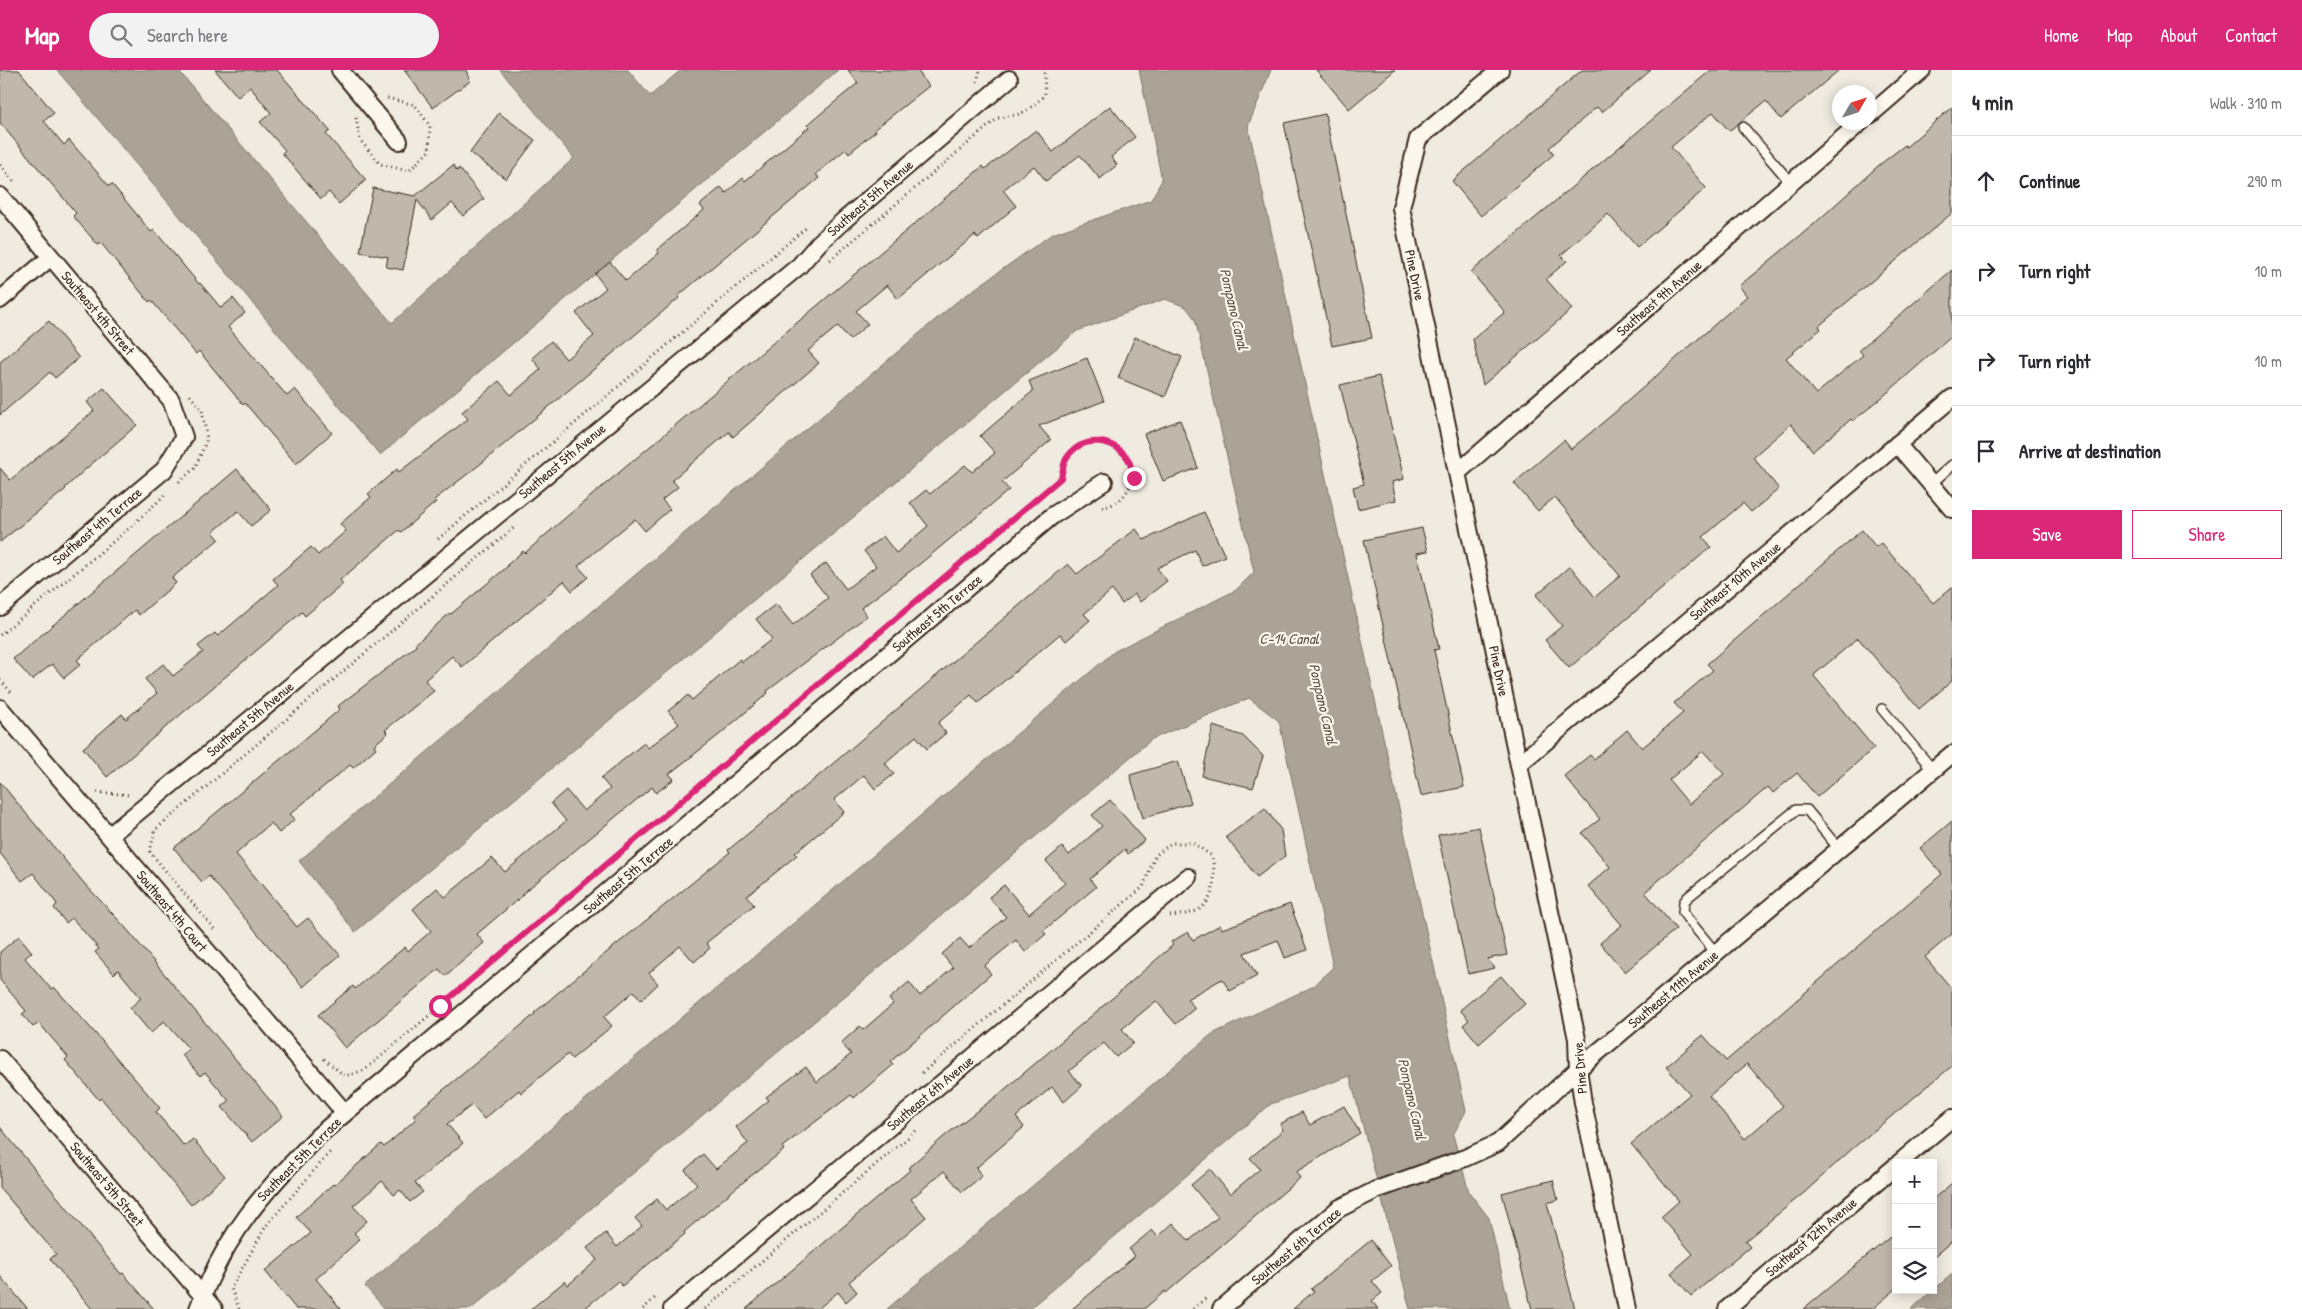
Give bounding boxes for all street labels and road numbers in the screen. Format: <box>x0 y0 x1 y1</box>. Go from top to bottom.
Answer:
street label: Southeast 5th Avenue <box>823 155 917 240</box>
street label: Pine Drive <box>1401 248 1430 302</box>
street label: Southeast 9th Avenue <box>1612 255 1706 340</box>
street label: Southeast 4th Street <box>57 267 139 359</box>
street label: Southeast 5th Avenue <box>514 418 610 503</box>
street label: Southeast 4th Terrace <box>48 482 146 569</box>
street label: Southeast 10th Avenue <box>1685 537 1785 624</box>
street label: Southeast 5th Terrace <box>888 569 986 656</box>
street label: Pine Drive <box>1485 644 1514 698</box>
street label: Southeast 5th Avenue <box>202 676 298 761</box>
street label: Southeast 5th Terrace <box>579 831 677 918</box>
street label: Southeast 4th Court <box>133 866 212 956</box>
street label: Southeast 11th Avenue <box>1624 945 1722 1032</box>
street label: Pine Drive <box>1568 1041 1591 1094</box>
street label: Southeast 6th Avenue <box>882 1050 977 1135</box>
street label: Southeast 5th Terrace <box>252 1112 345 1205</box>
street label: Southeast 5th Street <box>66 1137 149 1230</box>
street label: Southeast 12th Avenue <box>1761 1192 1861 1281</box>
street label: Southeast 6th Terrace <box>1247 1202 1345 1289</box>

